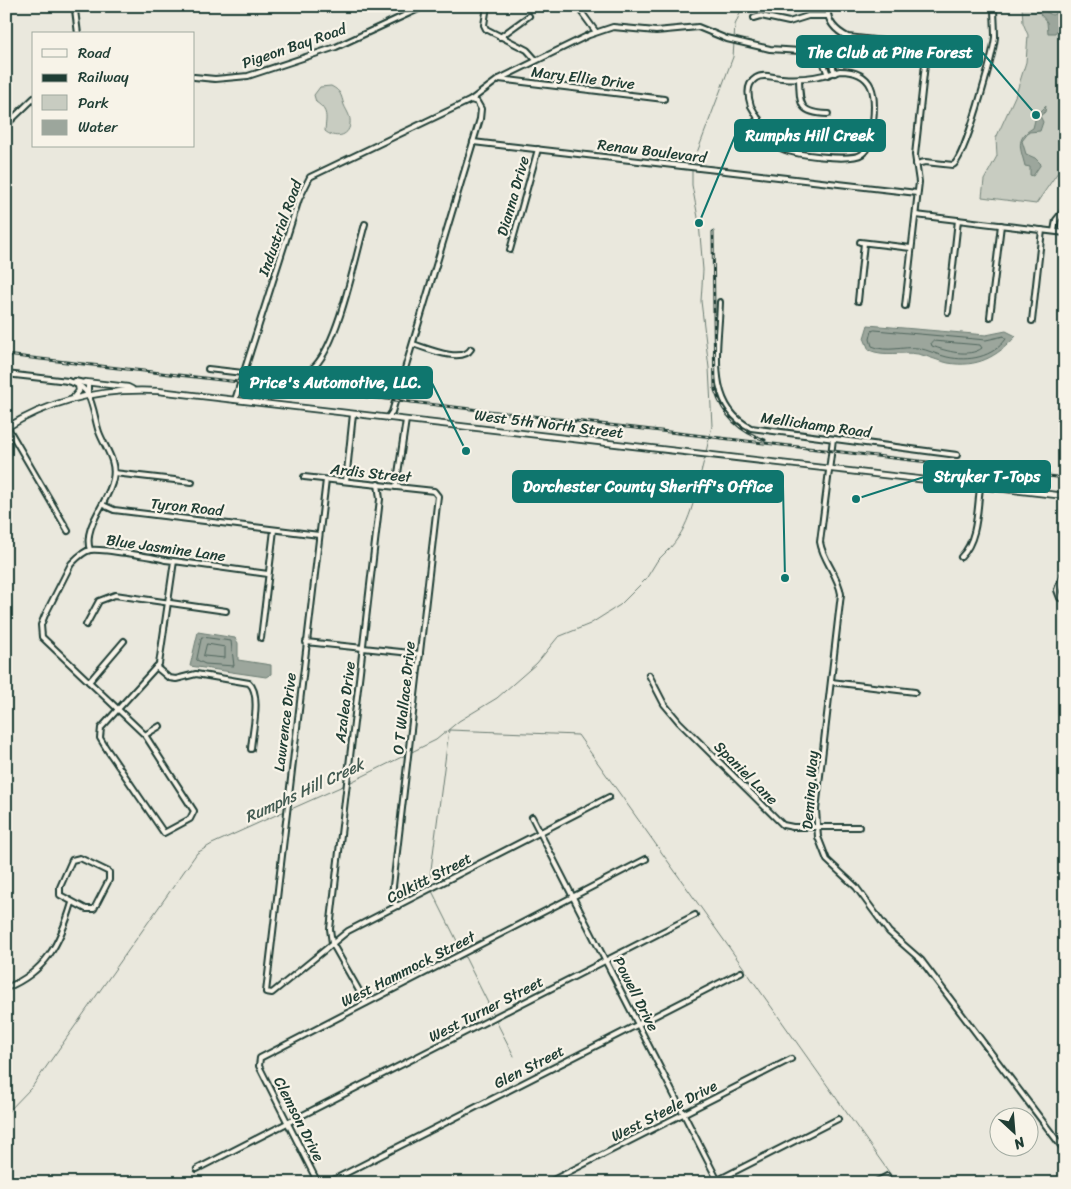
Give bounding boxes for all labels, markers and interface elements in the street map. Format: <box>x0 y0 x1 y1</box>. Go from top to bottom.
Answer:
street label: Pigeon Bay Road <box>238 16 351 76</box>
legend <box>32 32 195 148</box>
callout: The Club at Pine Forest <box>797 36 982 67</box>
text: The Club at Pine Forest <box>807 38 973 67</box>
text: Road <box>78 40 111 66</box>
street label: Mary Ellie Drive <box>530 59 637 97</box>
text: Railway <box>78 64 129 90</box>
text: Park <box>78 90 109 116</box>
text: Water <box>78 114 118 140</box>
callout: Rumphs Hill Creek <box>735 120 885 151</box>
text: Rumphs Hill Creek <box>745 121 875 150</box>
street label: Renau Boulevard <box>596 131 709 171</box>
street label: Dianna Drive <box>489 153 537 239</box>
street label: Industrial Road <box>250 175 310 281</box>
callout: Price's Automotive, LLC. <box>240 367 432 398</box>
text: Price's Automotive, LLC. <box>250 368 422 397</box>
street label: West 5th North Street <box>473 402 625 446</box>
street label: Mellichamp Road <box>759 404 874 446</box>
street label: Ardis Street <box>328 456 414 490</box>
callout: Stryker T-Tops <box>924 461 1050 492</box>
text: Stryker T-Tops <box>933 462 1041 491</box>
callout: Dorchester County Sheriff's Office <box>513 471 783 502</box>
text: Dorchester County Sheriff's Office <box>523 472 774 501</box>
street label: Tyron Road <box>149 490 226 524</box>
street label: Blue Jasmine Lane <box>105 527 228 569</box>
street label: O T Wallace Drive <box>385 640 423 756</box>
street label: Azalea Drive <box>327 660 363 745</box>
street label: Lawrence Drive <box>266 671 304 773</box>
street label: Spaniel Lane <box>708 735 785 812</box>
water label: Rumphs Hill Creek <box>240 749 371 831</box>
street label: Deming Way <box>794 750 826 830</box>
street label: Colkitt Street <box>382 845 477 911</box>
street label: West Hammock Street <box>336 923 481 1014</box>
street label: Powell Drive <box>606 952 666 1036</box>
street label: West Turner Street <box>424 969 549 1049</box>
street label: Glen Street <box>489 1038 569 1096</box>
street label: Clemson Drive <box>266 1072 332 1166</box>
street label: West Steele Drive <box>606 1073 722 1149</box>
north arrow <box>988 1106 1038 1156</box>
text: N <box>1009 1129 1030 1157</box>

